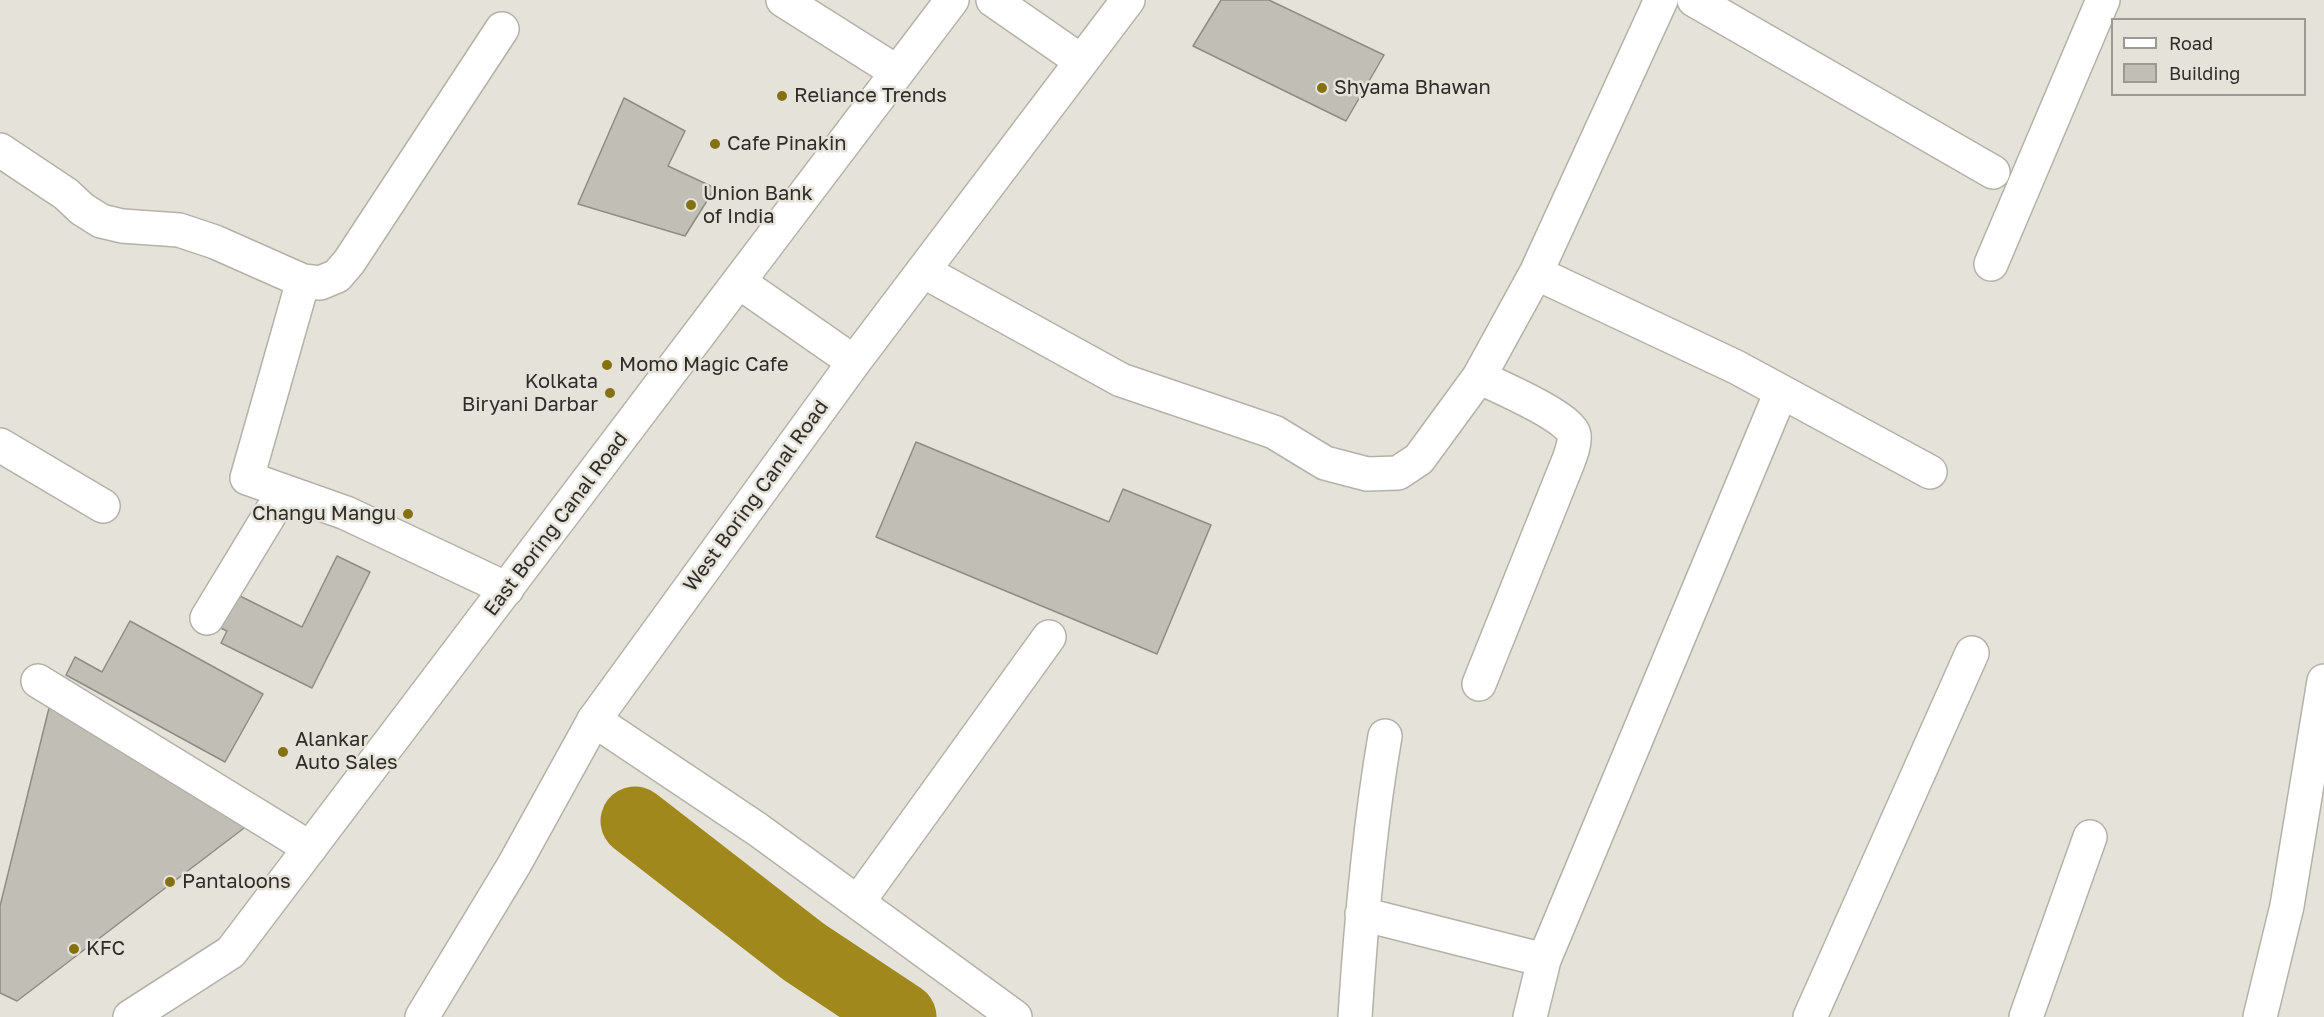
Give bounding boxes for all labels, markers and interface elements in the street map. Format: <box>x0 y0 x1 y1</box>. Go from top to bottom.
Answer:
legend <box>2111 18 2306 96</box>
text: Road <box>2169 32 2213 54</box>
text: Building <box>2169 62 2240 84</box>
place label: Shyama Bhawan <box>1334 76 1491 100</box>
marker: Shyama Bhawan <box>1315 81 1329 95</box>
place label: Reliance Trends <box>794 84 947 108</box>
marker: Reliance Trends <box>775 89 789 103</box>
place label: Cafe Pinakin <box>727 132 847 156</box>
marker: Cafe Pinakin <box>708 137 722 151</box>
place label: Union Bank of India <box>703 182 813 229</box>
marker: Union Bank of India <box>684 198 698 212</box>
place label: Momo Magic Cafe <box>619 353 789 377</box>
marker: Momo Magic Cafe <box>600 358 614 372</box>
place label: Kolkata Biryani Darbar <box>462 370 598 417</box>
marker: Kolkata Biryani Darbar <box>603 386 617 400</box>
street label: West Boring Canal Road <box>679 396 833 596</box>
street label: East Boring Canal Road <box>479 427 633 621</box>
place label: Changu Mangu <box>252 502 396 526</box>
marker: Changu Mangu <box>401 507 415 521</box>
place label: Alankar Auto Sales <box>295 728 398 775</box>
marker: Alankar Auto Sales <box>276 745 290 759</box>
place label: Pantaloons <box>182 870 291 894</box>
marker: Pantaloons <box>163 875 177 889</box>
place label: KFC <box>86 937 125 961</box>
marker: KFC <box>67 942 81 956</box>

